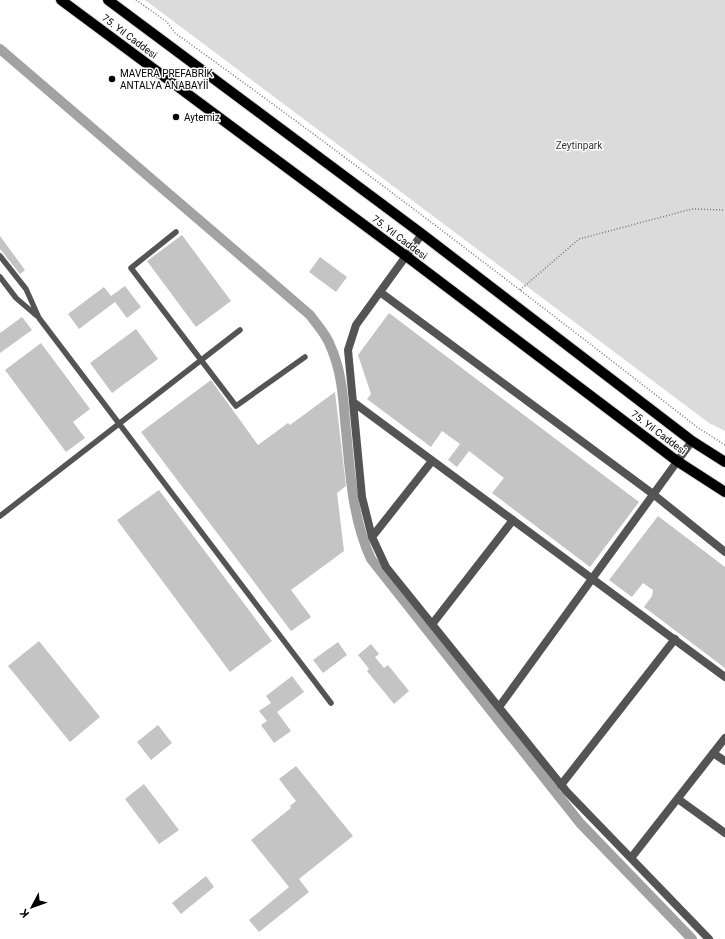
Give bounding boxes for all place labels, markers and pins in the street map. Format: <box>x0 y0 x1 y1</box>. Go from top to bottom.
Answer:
place label: MAVERA PREFABRİK ANTALYA ANABAYİİ <box>120 67 214 91</box>
marker: MAVERA PREFABRİK ANTALYA ANABAYİİ <box>107 74 117 84</box>
marker: Aytemiz <box>171 112 181 122</box>
place label: Aytemiz <box>184 112 220 123</box>

